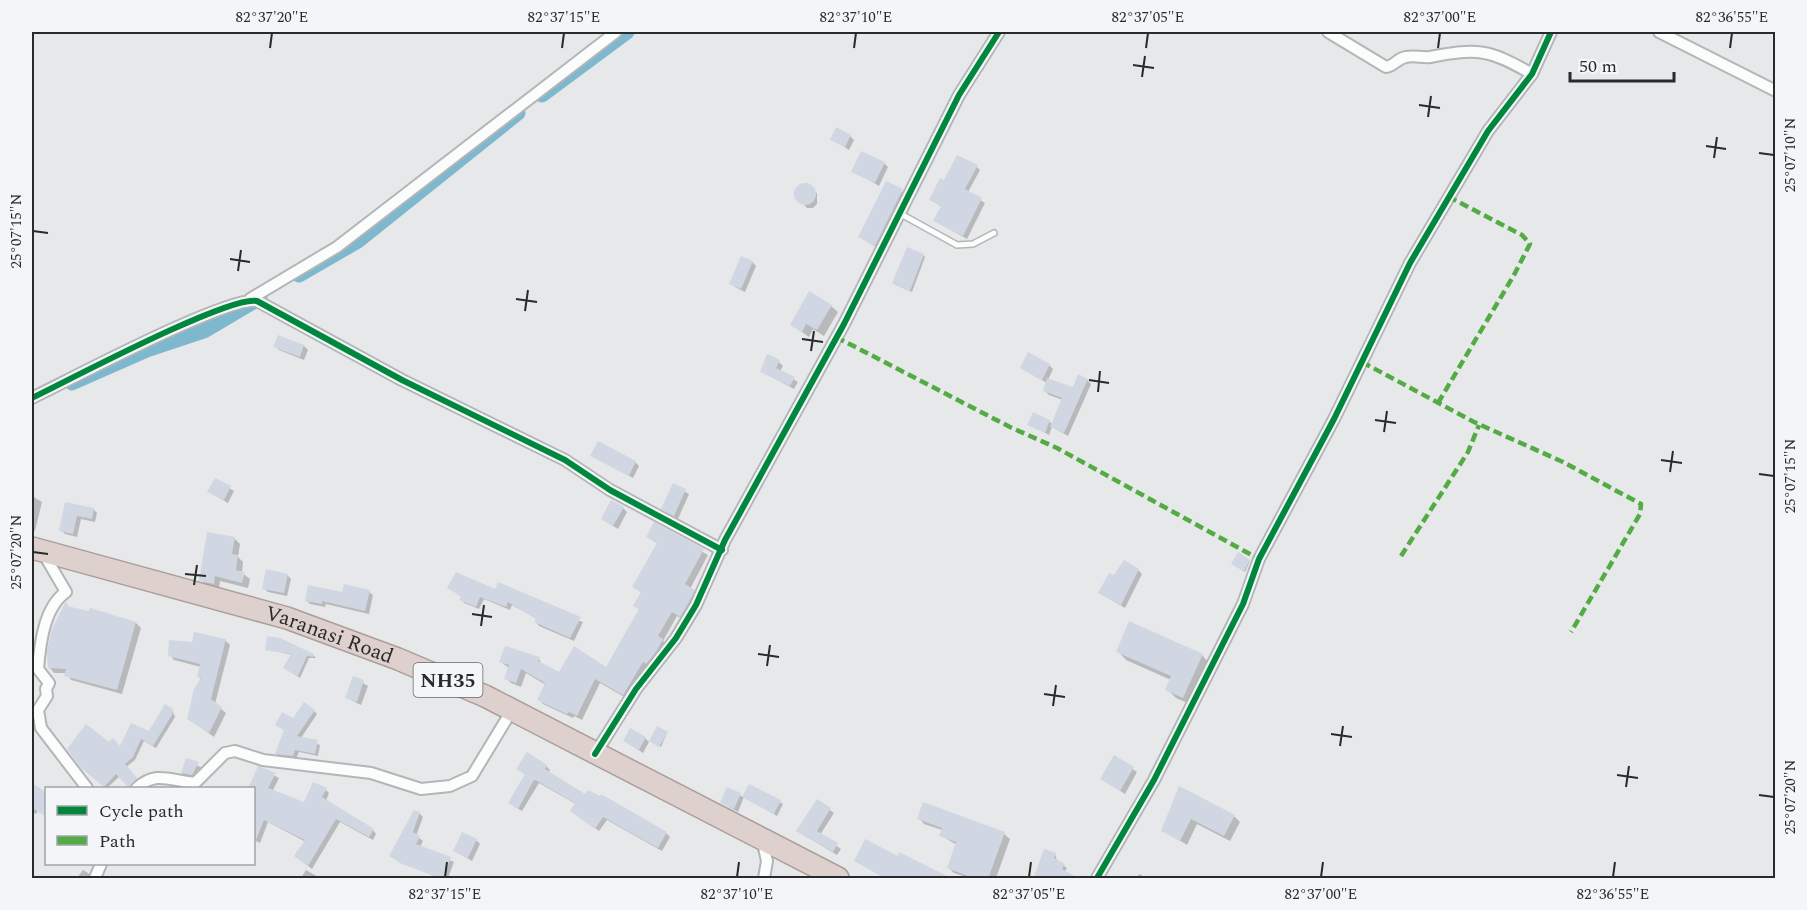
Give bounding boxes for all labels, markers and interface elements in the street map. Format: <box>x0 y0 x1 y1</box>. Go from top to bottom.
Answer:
text: 82°37'20"E <box>236 6 308 29</box>
text: 82°37'15"E <box>528 6 600 29</box>
text: 82°37'10"E <box>820 6 892 29</box>
text: 82°37'05"E <box>1112 6 1184 29</box>
text: 82°37'00"E <box>1404 6 1476 29</box>
text: 82°36'55"E <box>1696 6 1768 29</box>
scale bar <box>1570 45 1674 83</box>
text: 50 m <box>1579 53 1617 80</box>
text: 25°07'10"N <box>1779 117 1802 193</box>
text: 25°07'15"N <box>5 193 28 269</box>
text: 25°07'15"N <box>1779 438 1802 514</box>
text: 25°07'20"N <box>5 514 28 590</box>
street label: Varanasi Road <box>262 598 398 673</box>
road number: NH35 <box>414 663 482 697</box>
text: 25°07'20"N <box>1779 759 1802 835</box>
legend <box>45 787 255 865</box>
text: Cycle path <box>99 798 184 825</box>
text: Path <box>99 828 136 855</box>
text: 82°37'15"E <box>409 883 481 906</box>
text: 82°37'10"E <box>701 883 773 906</box>
text: 82°37'05"E <box>993 883 1065 906</box>
text: 82°37'00"E <box>1285 883 1357 906</box>
text: 82°36'55"E <box>1577 883 1649 906</box>

